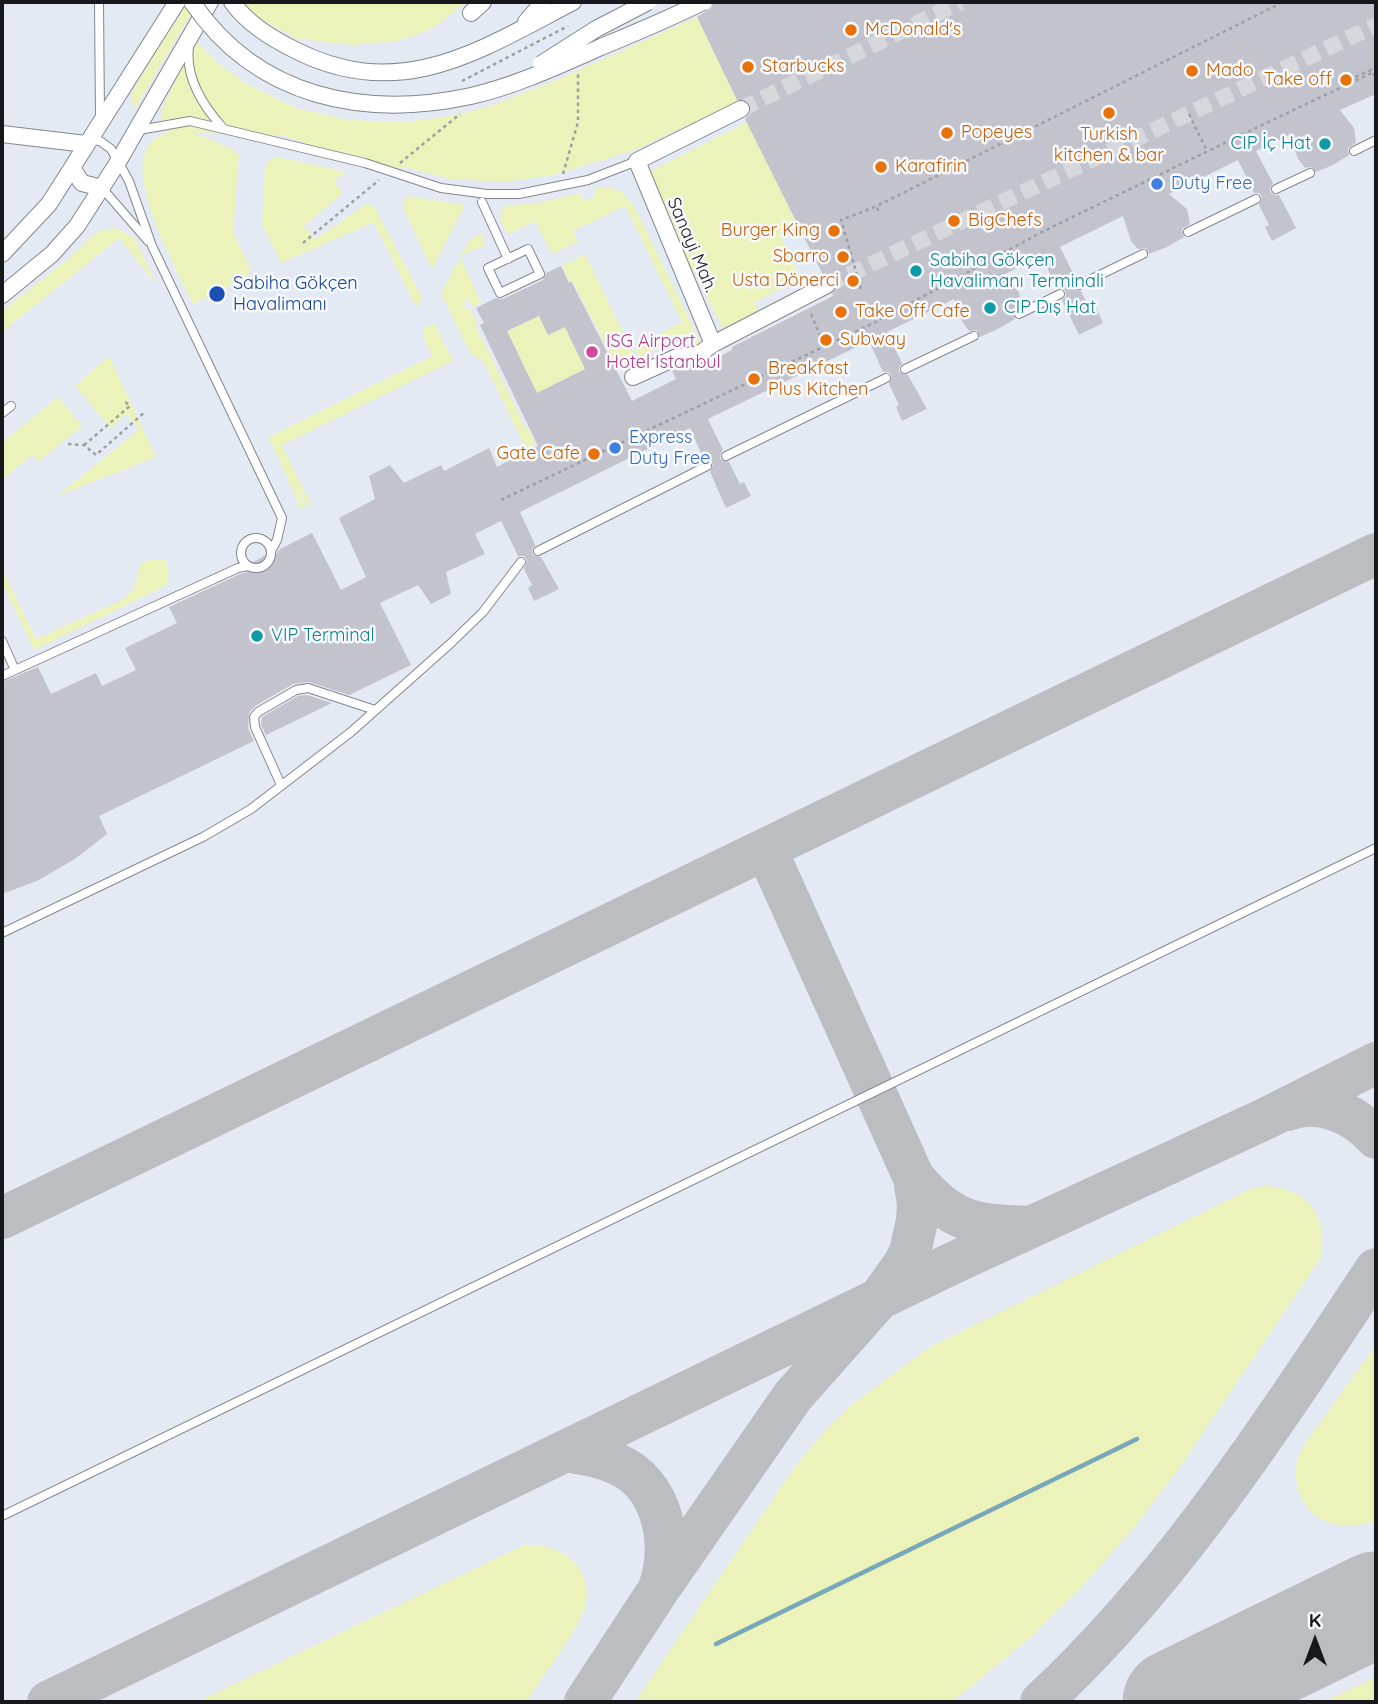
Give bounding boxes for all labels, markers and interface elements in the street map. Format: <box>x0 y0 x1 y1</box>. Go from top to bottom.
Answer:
place label: McDonald's <box>865 19 961 41</box>
marker: McDonald's <box>843 22 859 38</box>
place label: Starbucks <box>762 56 845 78</box>
marker: Starbucks <box>740 59 756 75</box>
place label: Mado <box>1206 60 1254 82</box>
marker: Mado <box>1184 63 1200 79</box>
place label: Take off <box>1264 69 1332 91</box>
marker: Take off <box>1338 72 1354 88</box>
marker: Turkish kitchen & bar <box>1101 105 1117 121</box>
place label: Popeyes <box>961 122 1032 144</box>
place label: Turkish kitchen & bar <box>1054 124 1164 166</box>
marker: Popeyes <box>939 125 955 141</box>
place label: CIP İç Hat <box>1230 133 1311 155</box>
marker: CIP İç Hat <box>1317 136 1333 152</box>
place label: Karafirin <box>895 156 967 178</box>
marker: Karafirin <box>873 159 889 175</box>
place label: Duty Free <box>1171 173 1252 195</box>
marker: Duty Free <box>1149 176 1165 192</box>
street label: Sanayi Mah. <box>662 194 722 296</box>
place label: BigChefs <box>968 210 1042 232</box>
marker: BigChefs <box>946 213 962 229</box>
place label: Burger King <box>721 220 820 242</box>
marker: Burger King <box>826 223 842 239</box>
place label: Sbarro <box>773 246 829 268</box>
marker: Sbarro <box>835 249 851 265</box>
place label: Sabiha Gökçen Havalimanı Terminali <box>930 250 1104 292</box>
marker: Sabiha Gökçen Havalimanı Terminali <box>908 263 924 279</box>
place label: Usta Dönerci <box>732 270 839 292</box>
place label: Sabiha Gökçen Havalimanı <box>233 273 358 316</box>
marker: Usta Dönerci <box>845 273 861 289</box>
marker: Sabiha Gökçen Havalimanı <box>207 284 227 304</box>
place label: CIP Dış Hat <box>1004 297 1096 319</box>
marker: CIP Dış Hat <box>982 300 998 316</box>
place label: Take Off Cafe <box>855 301 970 323</box>
marker: Take Off Cafe <box>833 304 849 320</box>
place label: Subway <box>840 329 906 351</box>
place label: ISG Airport Hotel Istanbul <box>606 331 721 374</box>
marker: Subway <box>818 332 834 348</box>
marker: ISG Airport Hotel Istanbul <box>584 344 600 360</box>
place label: Breakfast Plus Kitchen <box>768 358 869 400</box>
marker: Breakfast Plus Kitchen <box>746 371 762 387</box>
place label: Express Duty Free <box>629 427 710 470</box>
marker: Express Duty Free <box>607 440 623 456</box>
place label: Gate Cafe <box>497 443 580 465</box>
marker: Gate Cafe <box>586 446 602 462</box>
place label: VIP Terminal <box>271 625 375 647</box>
marker: VIP Terminal <box>249 628 265 644</box>
north arrow <box>1280 1606 1350 1676</box>
text: K <box>1309 1608 1321 1632</box>

